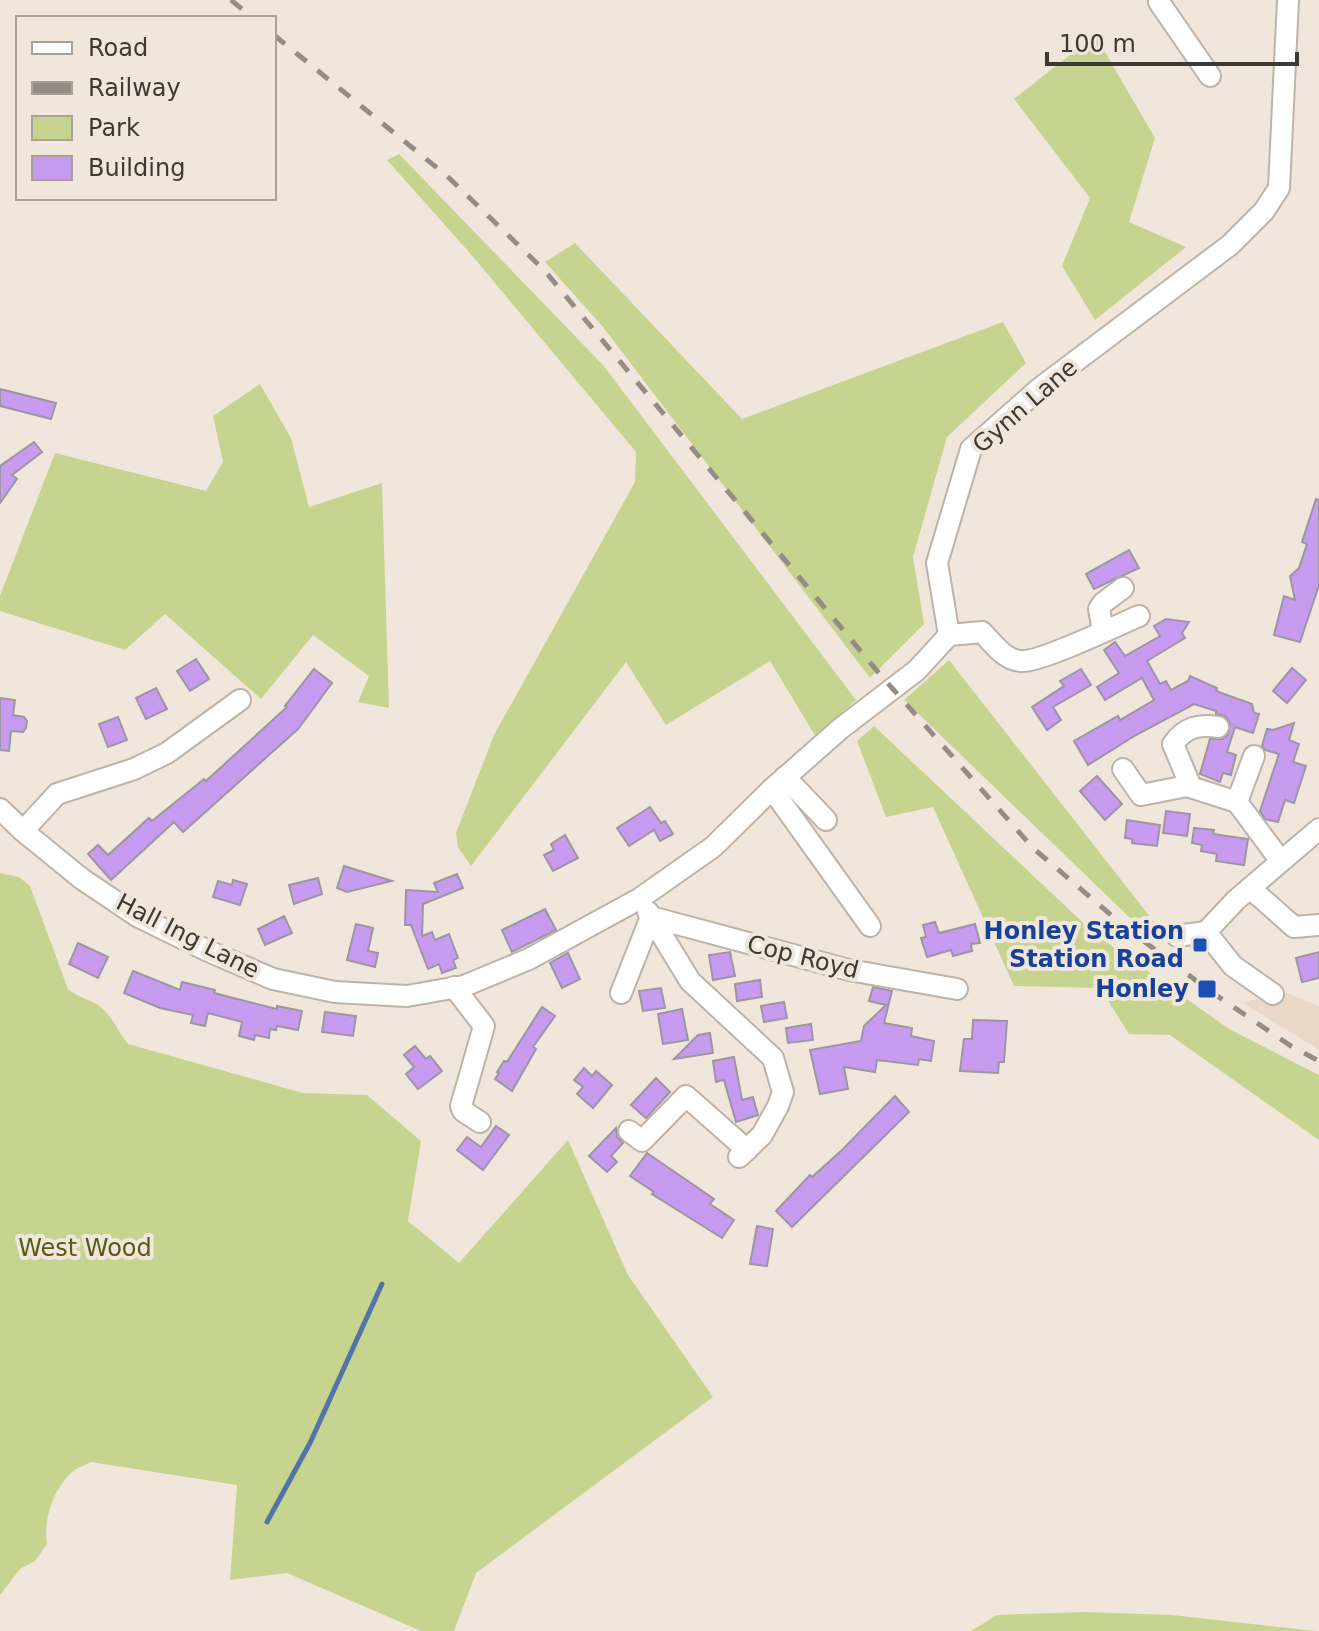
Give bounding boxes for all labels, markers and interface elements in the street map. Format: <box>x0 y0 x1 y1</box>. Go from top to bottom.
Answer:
legend <box>16 16 276 200</box>
scale bar <box>1047 16 1297 66</box>
text: 100 m <box>1059 30 1136 58</box>
text: Road <box>88 34 148 62</box>
text: Railway <box>88 74 181 102</box>
text: Park <box>88 114 140 142</box>
text: Building <box>88 154 185 182</box>
street label: Gynn Lane <box>967 353 1083 459</box>
street label: Hall Ing Lane <box>112 888 264 984</box>
place label: Honley Station Station Road <box>984 917 1184 973</box>
street label: Cop Royd <box>744 930 862 984</box>
marker: Honley Station Station Road <box>1191 936 1209 954</box>
place label: Honley <box>1095 975 1189 1003</box>
marker: Honley <box>1196 978 1218 1000</box>
park label: West Wood <box>18 1234 152 1262</box>

